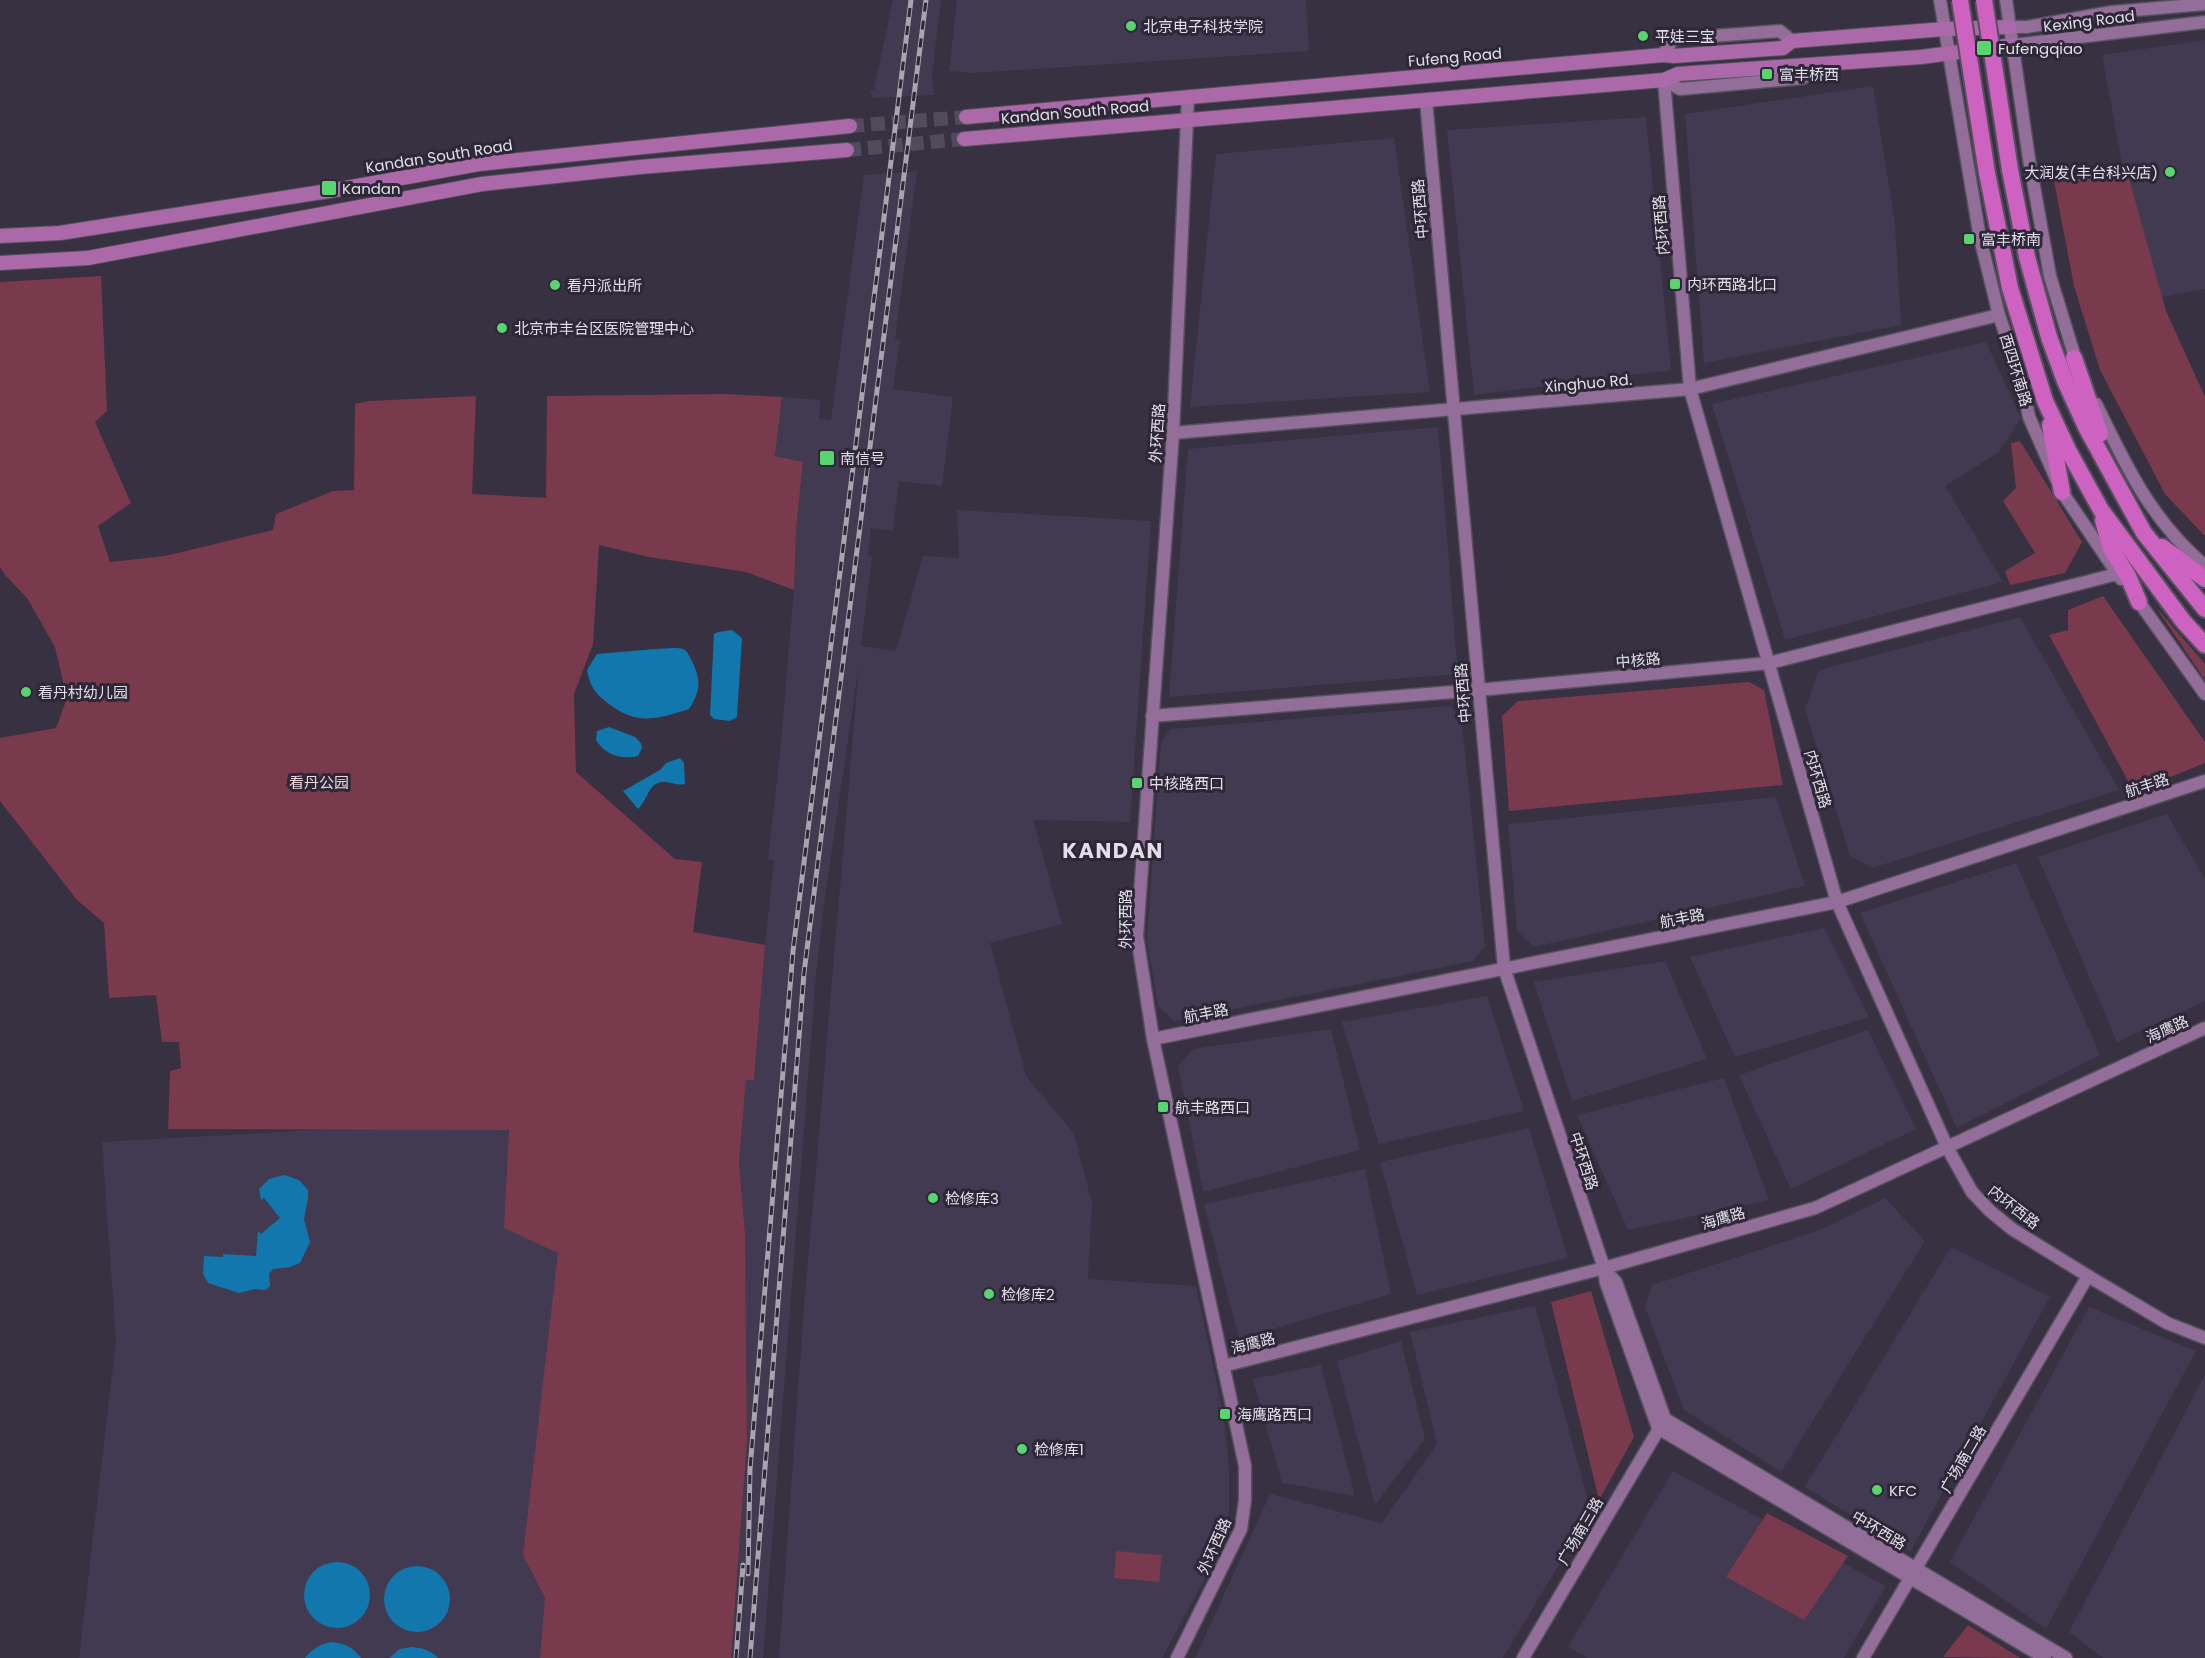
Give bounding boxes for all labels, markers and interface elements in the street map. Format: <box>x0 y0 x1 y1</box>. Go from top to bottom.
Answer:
street label: Kexing Road <box>2042 5 2136 37</box>
place label: 北京电子科技学院 <box>1143 16 1263 37</box>
marker: 北京电子科技学院 <box>1124 19 1138 33</box>
place label: 平娃三宝 <box>1655 26 1715 47</box>
marker: 平娃三宝 <box>1636 29 1650 43</box>
place label: Fufengqiao <box>1998 38 2083 59</box>
marker: Fufengqiao <box>1975 39 1993 57</box>
street label: Fufeng Road <box>1407 42 1503 72</box>
place label: 富丰桥西 <box>1779 64 1839 85</box>
marker: 富丰桥西 <box>1760 67 1774 81</box>
street label: Kandan South Road <box>1000 95 1150 129</box>
street label: Kandan South Road <box>364 134 514 178</box>
place label: 大润发(丰台科兴店) <box>2024 162 2158 183</box>
marker: 大润发(丰台科兴店) <box>2163 165 2177 179</box>
place label: Kandan <box>342 178 401 199</box>
street label: 中环西路 <box>1407 178 1433 240</box>
marker: Kandan <box>320 179 338 197</box>
street label: 内环西路 <box>1648 194 1674 256</box>
place label: 富丰桥南 <box>1981 229 2041 250</box>
marker: 富丰桥南 <box>1962 232 1976 246</box>
place label: 内环西路北口 <box>1687 274 1777 295</box>
place label: 看丹派出所 <box>567 275 642 296</box>
marker: 内环西路北口 <box>1668 277 1682 291</box>
marker: 看丹派出所 <box>548 278 562 292</box>
place label: 北京市丰台区医院管理中心 <box>514 318 694 339</box>
marker: 北京市丰台区医院管理中心 <box>495 321 509 335</box>
street label: 西四环南路 <box>1995 331 2037 409</box>
street label: Xinghuo Rd. <box>1543 369 1633 397</box>
street label: 外环西路 <box>1144 402 1170 464</box>
place label: 南信号 <box>840 448 885 469</box>
marker: 南信号 <box>818 449 836 467</box>
street label: 中核路 <box>1615 648 1661 672</box>
street label: 中环西路 <box>1450 662 1476 724</box>
place label: 看丹村幼儿园 <box>38 682 128 703</box>
marker: 看丹村幼儿园 <box>19 685 33 699</box>
street label: 内环西路 <box>1800 747 1836 811</box>
street label: 航丰路 <box>2122 768 2172 802</box>
park label: 看丹公园 <box>289 772 349 793</box>
place label: 中核路西口 <box>1149 773 1224 794</box>
marker: 中核路西口 <box>1130 776 1144 790</box>
district label: KANDAN <box>1062 836 1164 865</box>
street label: 外环西路 <box>1115 889 1136 949</box>
street label: 航丰路 <box>1658 903 1706 933</box>
street label: 航丰路 <box>1182 998 1230 1028</box>
street label: 海鹰路 <box>2142 1010 2192 1048</box>
place label: 航丰路西口 <box>1175 1097 1250 1118</box>
marker: 航丰路西口 <box>1156 1100 1170 1114</box>
street label: 中环西路 <box>1565 1129 1603 1193</box>
street label: 内环西路 <box>1984 1180 2044 1234</box>
place label: 检修库3 <box>945 1188 999 1209</box>
marker: 检修库3 <box>926 1191 940 1205</box>
street label: 海鹰路 <box>1698 1202 1748 1234</box>
place label: 检修库2 <box>1001 1284 1055 1305</box>
marker: 检修库2 <box>982 1287 996 1301</box>
street label: 海鹰路 <box>1229 1327 1277 1359</box>
place label: 海鹰路西口 <box>1237 1404 1312 1425</box>
marker: 海鹰路西口 <box>1218 1407 1232 1421</box>
street label: 广场南二路 <box>1935 1421 1991 1497</box>
place label: 检修库1 <box>1034 1439 1084 1460</box>
marker: 检修库1 <box>1015 1442 1029 1456</box>
place label: KFC <box>1889 1480 1917 1501</box>
marker: KFC <box>1870 1483 1884 1497</box>
street label: 广场南三路 <box>1552 1493 1608 1569</box>
street label: 中环西路 <box>1848 1506 1910 1554</box>
street label: 外环西路 <box>1192 1514 1236 1578</box>

